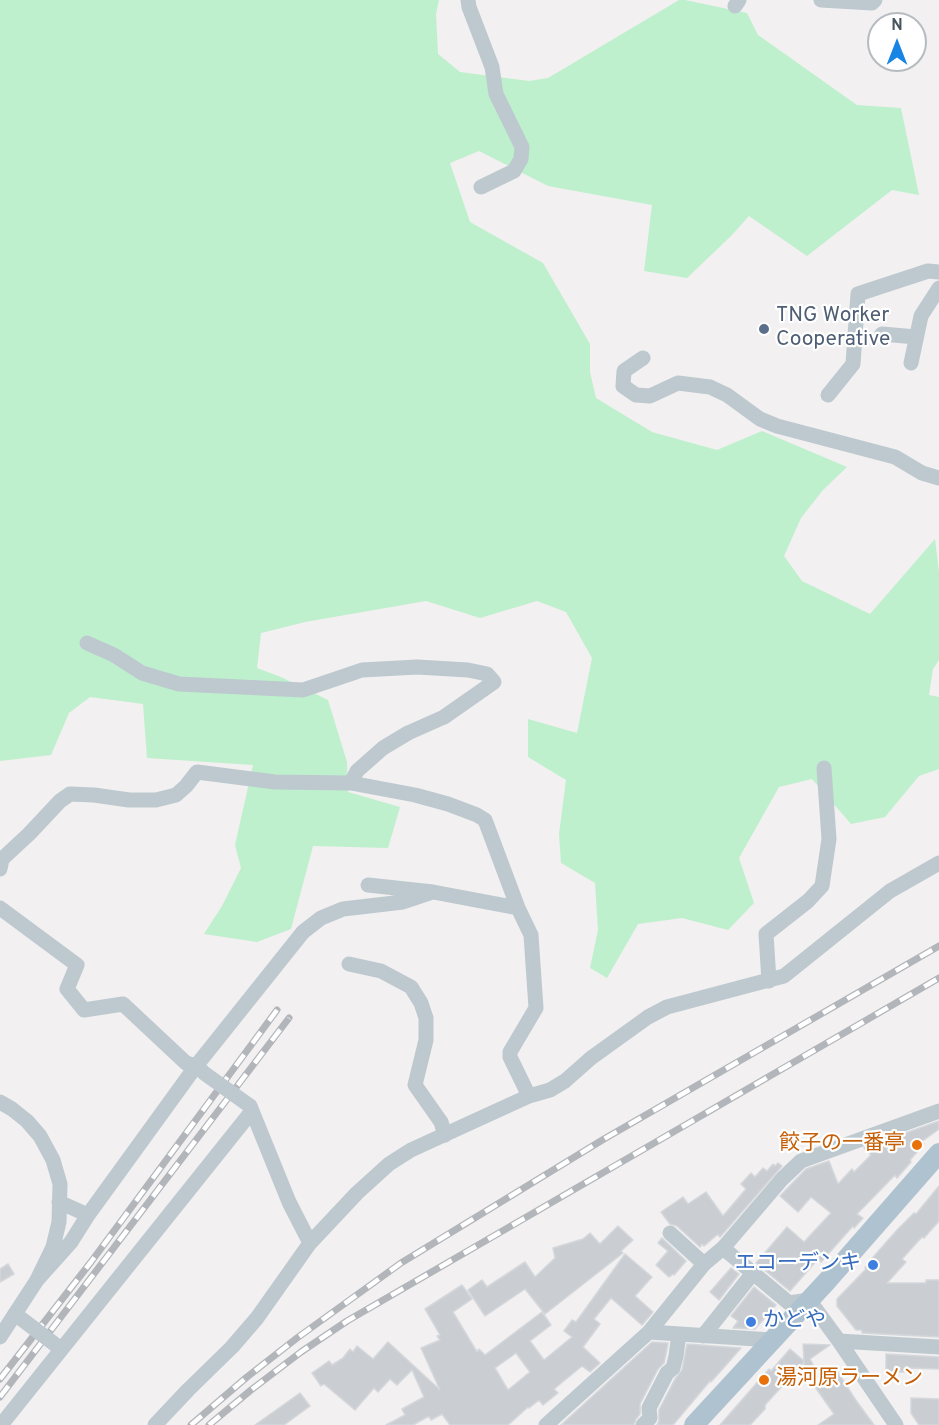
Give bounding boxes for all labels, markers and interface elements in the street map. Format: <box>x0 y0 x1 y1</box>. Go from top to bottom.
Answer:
north arrow <box>867 12 927 72</box>
text: N <box>891 16 903 36</box>
place label: TNG Worker Cooperative <box>776 304 890 354</box>
marker: TNG Worker Cooperative <box>757 322 771 336</box>
place label: 餃子の一番亭 <box>779 1132 905 1158</box>
marker: 餃子の一番亭 <box>910 1138 924 1152</box>
place label: エコーデンキ <box>735 1252 861 1278</box>
marker: エコーデンキ <box>866 1258 880 1272</box>
place label: かどや <box>763 1309 826 1335</box>
marker: かどや <box>744 1315 758 1329</box>
place label: 湯河原ラーメン <box>776 1367 923 1393</box>
marker: 湯河原ラーメン <box>757 1373 771 1387</box>

